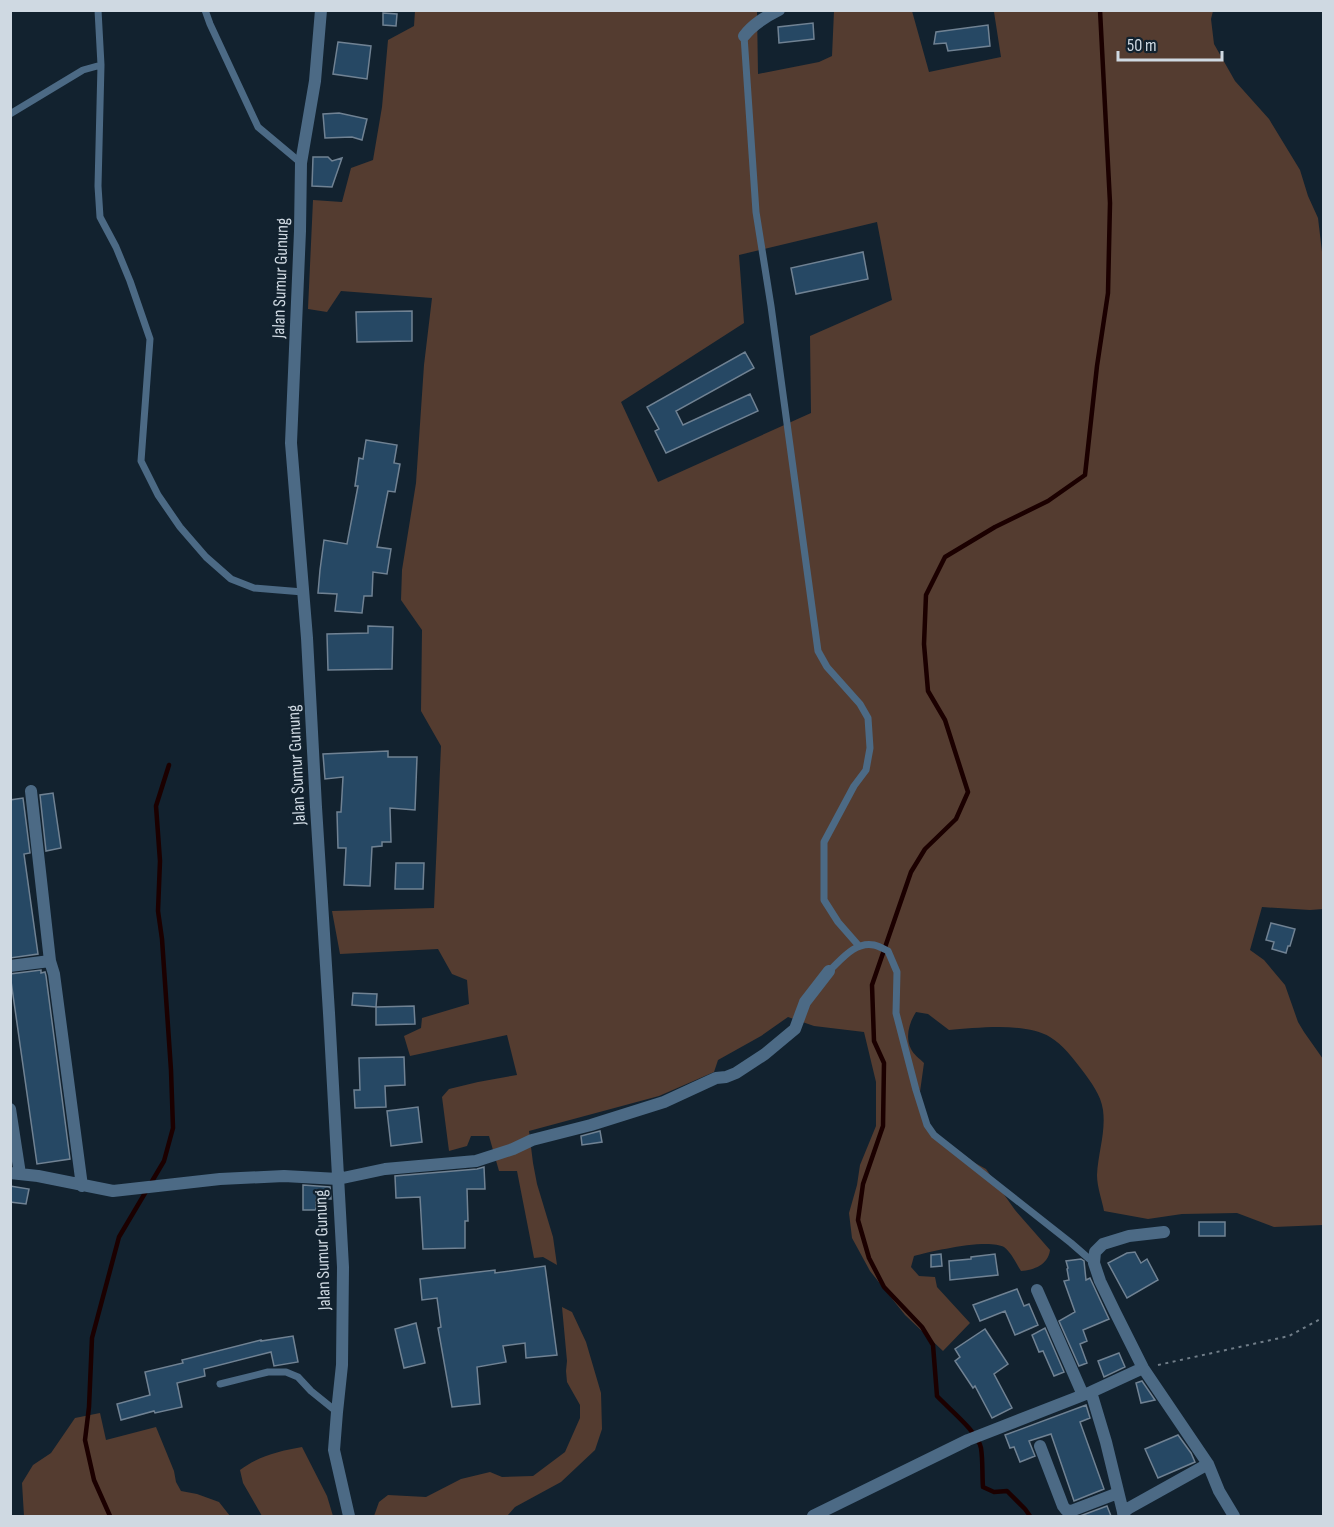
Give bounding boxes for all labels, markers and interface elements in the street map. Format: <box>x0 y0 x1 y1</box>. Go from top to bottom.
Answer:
scale bar <box>1118 24 1222 62</box>
text: 50 m <box>1127 35 1157 56</box>
street label: Jalan Sumur Gunung <box>268 217 293 340</box>
street label: Jalan Sumur Gunung <box>283 704 310 827</box>
street label: Jalan Sumur Gunung <box>310 1189 335 1312</box>

